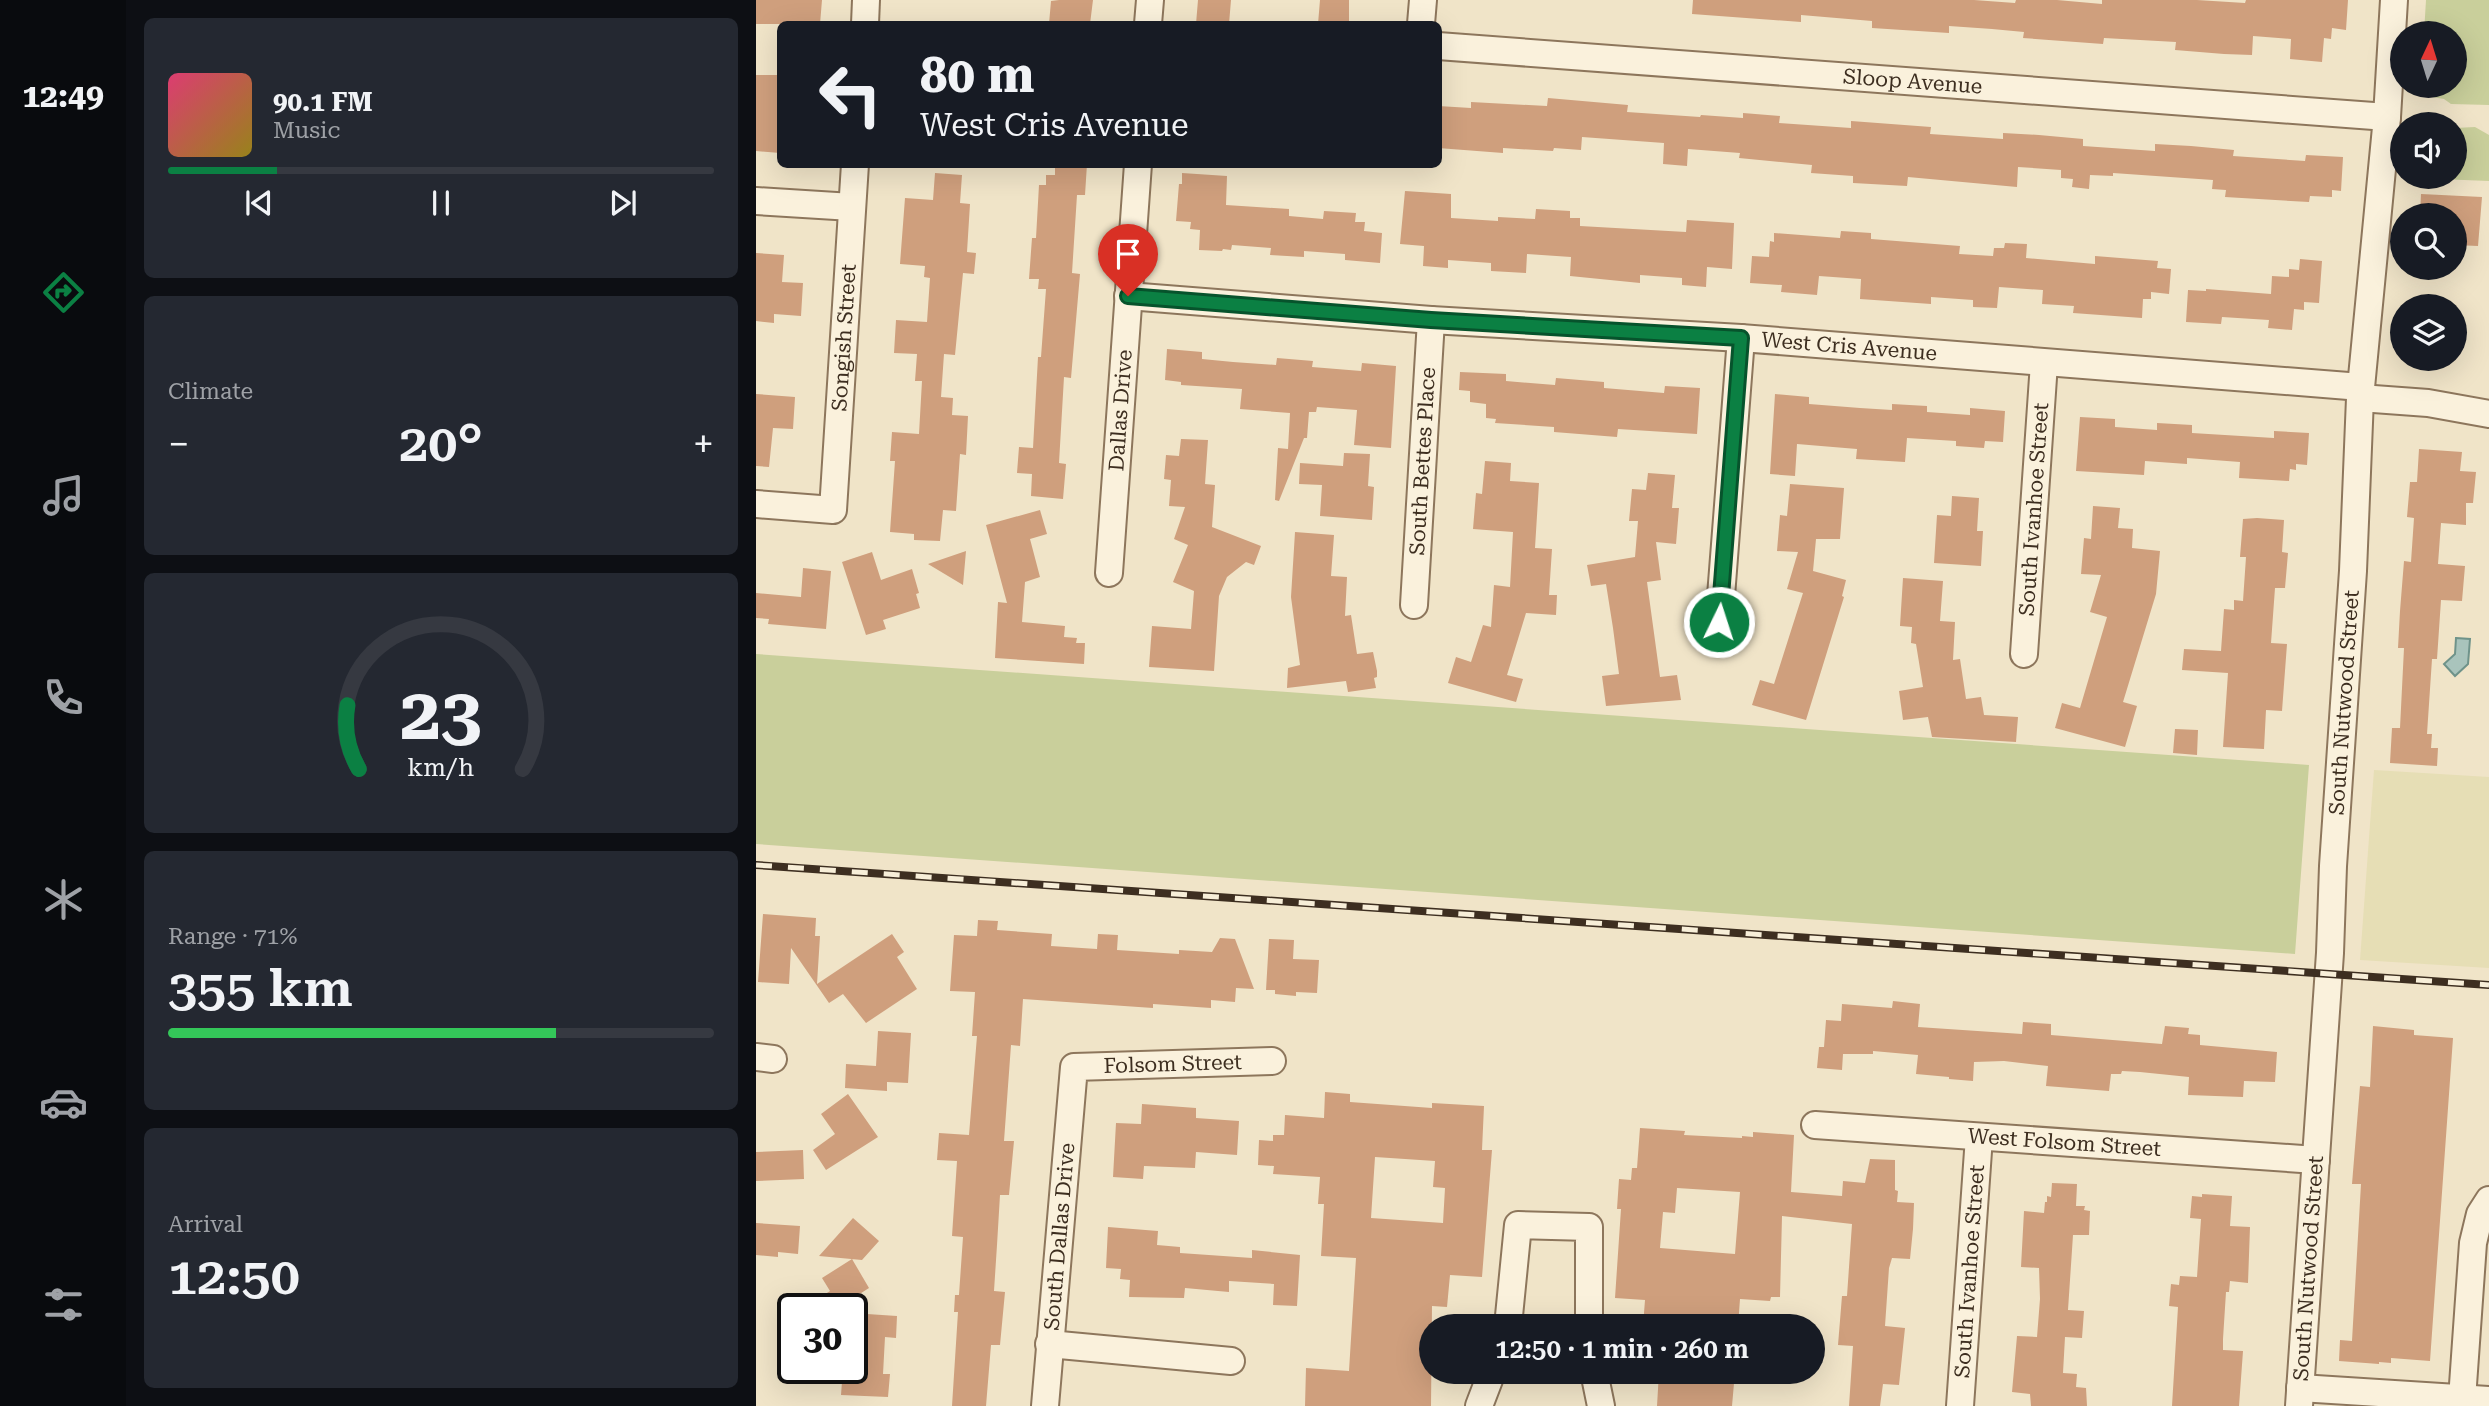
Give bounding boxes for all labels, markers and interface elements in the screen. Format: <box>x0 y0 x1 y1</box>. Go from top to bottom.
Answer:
north arrow <box>2390 21 2468 98</box>
map controls <box>2390 21 2467 371</box>
text: 80 m <box>920 47 1035 104</box>
icon: left <box>805 49 896 140</box>
street label: Sloop Avenue <box>1842 64 1983 99</box>
text: 12:49 <box>22 77 104 115</box>
text: 90.1 FM <box>273 87 373 117</box>
text: West Cris Avenue <box>920 106 1189 144</box>
button: sound <box>2390 112 2467 189</box>
text: Music <box>273 117 340 144</box>
icon: previous <box>240 184 278 222</box>
icon: pause <box>422 184 460 222</box>
icon: next <box>604 184 642 222</box>
button: search <box>2390 203 2467 280</box>
pin <box>1098 224 1158 296</box>
icon: arrive <box>1109 235 1147 273</box>
street label: Songish Street <box>827 263 861 412</box>
icon: directions <box>39 268 88 317</box>
button: layers <box>2390 294 2467 371</box>
street label: West Cris Avenue <box>1760 328 1938 365</box>
street label: Dallas Drive <box>1104 349 1137 472</box>
street label: South Bettes Place <box>1405 366 1440 556</box>
text: Climate <box>168 378 253 405</box>
street label: South Ivanhoe Street <box>2015 402 2053 617</box>
text: 20° <box>399 413 483 474</box>
text: − <box>168 422 189 466</box>
text: + <box>693 422 714 466</box>
icon: music <box>39 471 88 520</box>
position arrow <box>1682 585 1756 659</box>
street label: South Nutwood Street <box>2324 589 2364 816</box>
text: 23 <box>400 672 482 757</box>
icon: phone <box>39 673 88 722</box>
text: km/h <box>408 753 474 782</box>
icon: climate <box>39 875 88 924</box>
text: Range · 71% <box>168 923 297 950</box>
text: 355 km <box>168 958 353 1019</box>
street label: Folsom Street <box>1103 1050 1243 1078</box>
icon: car <box>39 1078 88 1127</box>
street label: West Folsom Street <box>1967 1124 2162 1161</box>
street label: South Dallas Drive <box>1040 1142 1079 1331</box>
street label: South Nutwood Street <box>2289 1155 2328 1382</box>
street label: South Ivanhoe Street <box>1950 1164 1989 1379</box>
text: Arrival <box>168 1211 243 1238</box>
text: 12:50 <box>168 1246 300 1307</box>
icon: filters <box>39 1280 88 1329</box>
speed limit sign: 30 <box>777 1293 868 1384</box>
text: 12:50 · 1 min · 260 m <box>1495 1334 1749 1364</box>

